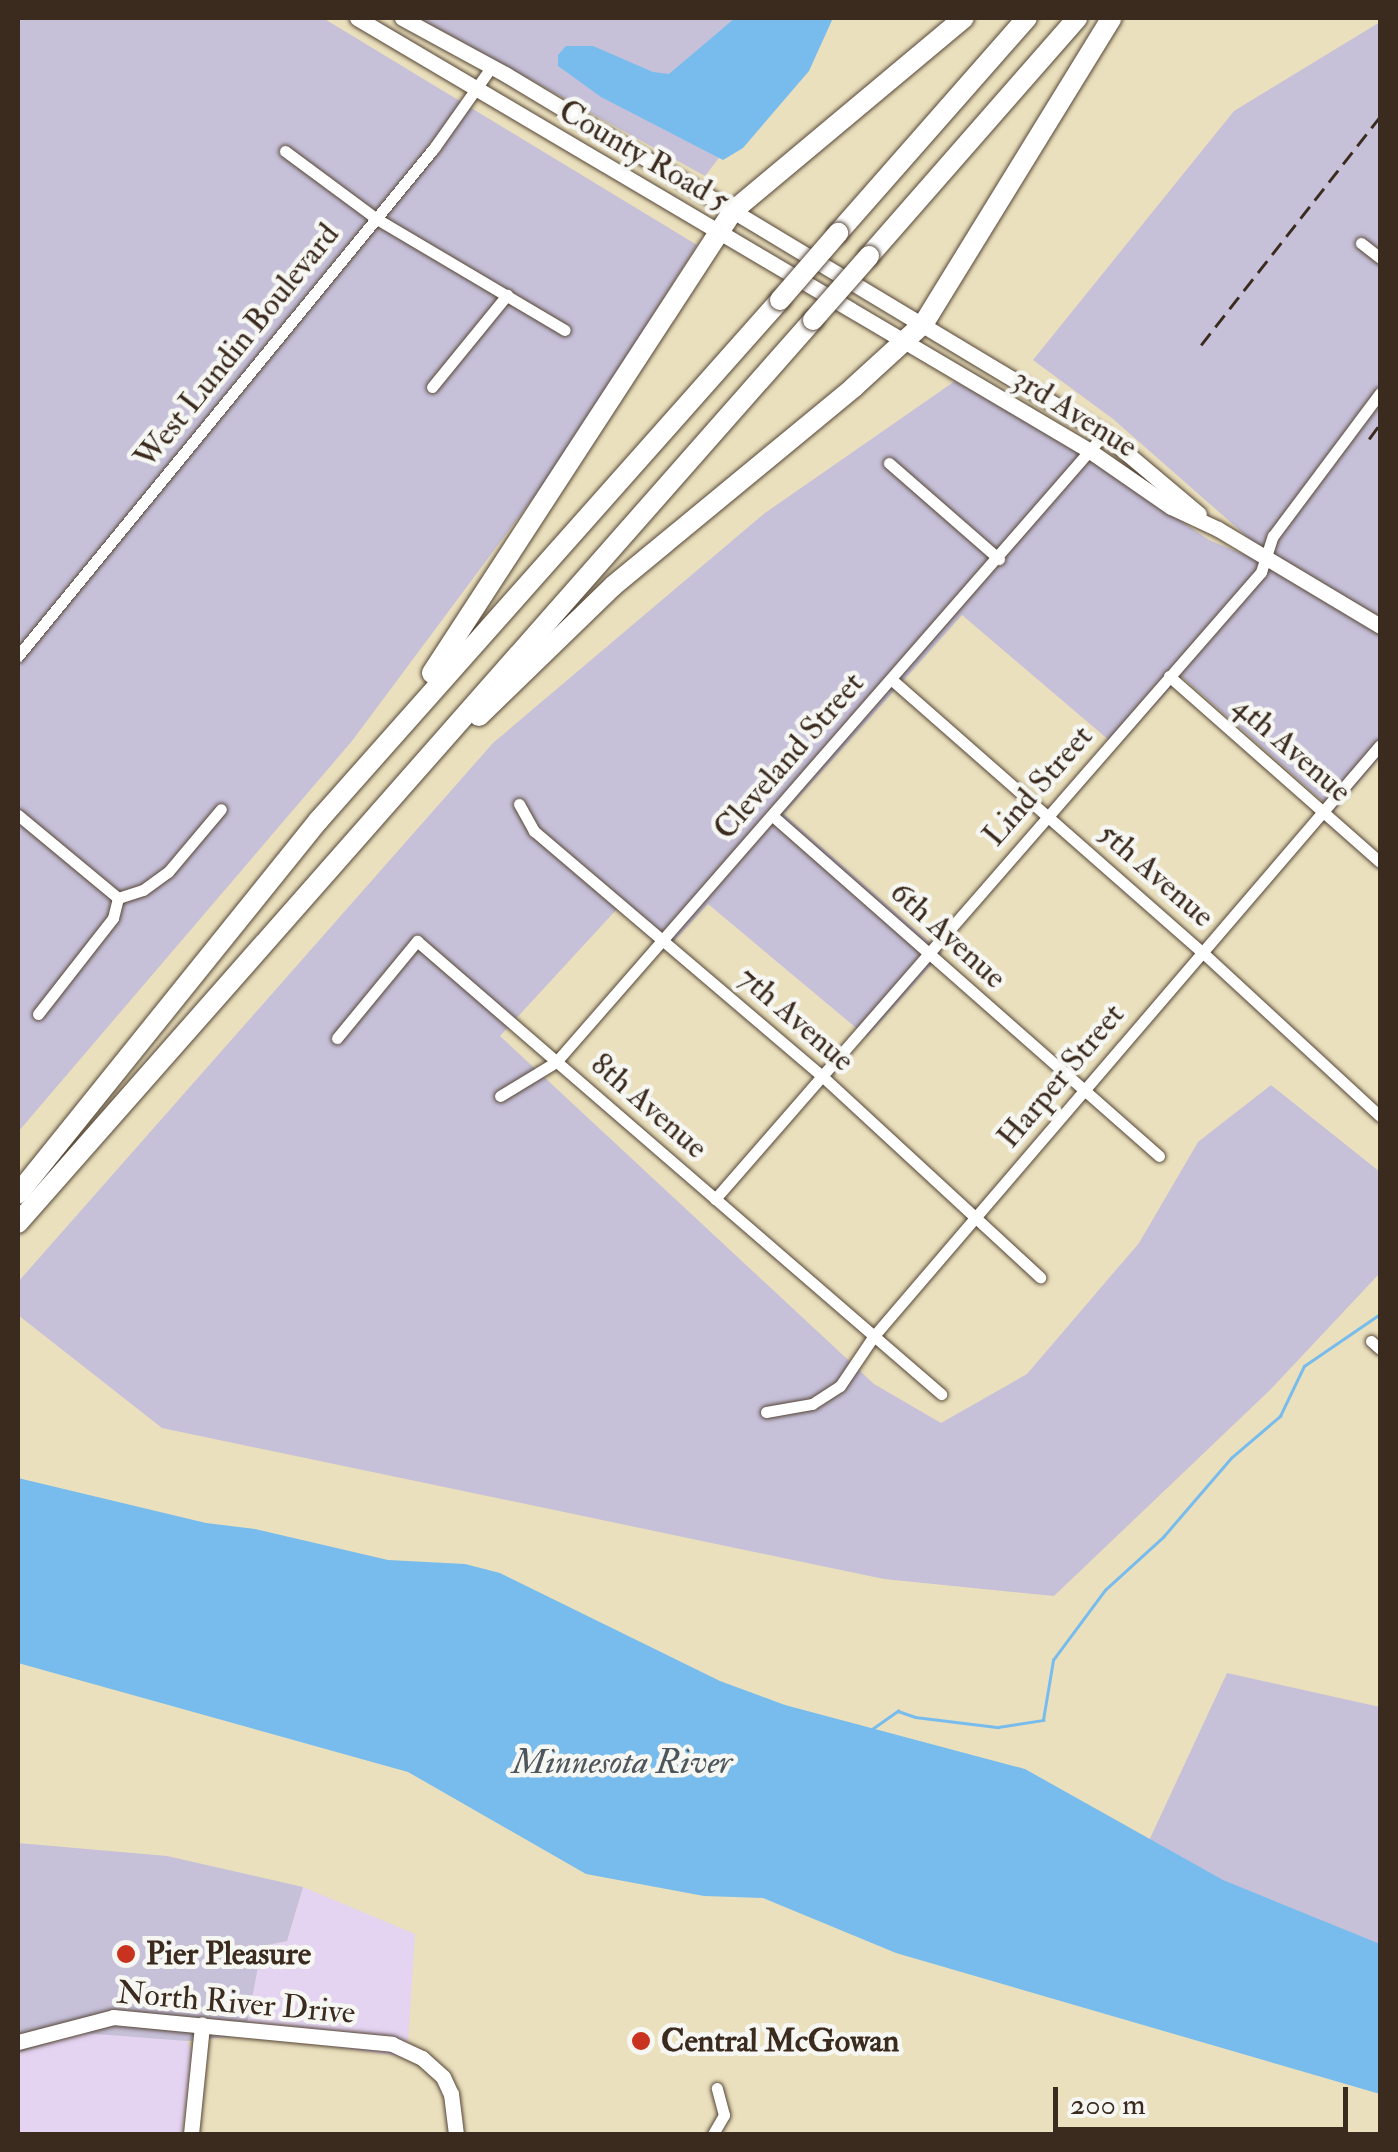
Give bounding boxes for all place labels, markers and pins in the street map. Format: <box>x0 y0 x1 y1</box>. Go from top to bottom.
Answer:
place label: Pier Pleasure <box>146 1935 311 1973</box>
marker: Pier Pleasure <box>115 1943 137 1965</box>
place label: Central McGowan <box>661 2022 899 2060</box>
marker: Central McGowan <box>630 2030 652 2052</box>

